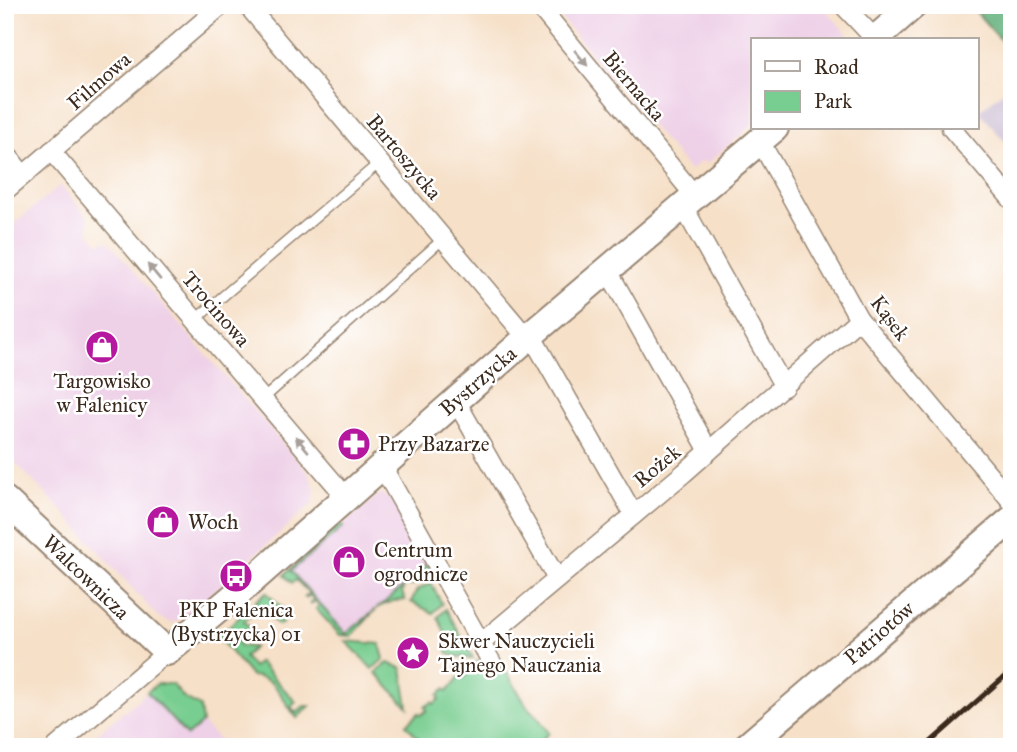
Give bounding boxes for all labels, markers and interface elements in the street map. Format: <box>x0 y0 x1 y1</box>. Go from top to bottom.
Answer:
legend <box>751 38 978 130</box>
street label: Filmowa <box>62 46 136 116</box>
street label: Biernacka <box>597 46 671 127</box>
one-way arrow <box>573 49 588 66</box>
text: Road <box>814 54 859 80</box>
text: Park <box>814 88 852 114</box>
street label: Bartoszycka <box>361 109 447 205</box>
one-way arrow <box>147 263 162 280</box>
street label: Trocinowa <box>176 266 256 352</box>
street label: Kąsek <box>865 290 916 346</box>
shop icon: Targowisko w Falenicy <box>83 328 121 366</box>
street label: Bystrzycka <box>434 340 522 421</box>
place label: Targowisko w Falenicy <box>53 368 151 418</box>
pharmacy icon: Przy Bazarze <box>335 425 373 463</box>
place label: Przy Bazarze <box>378 431 490 457</box>
one-way arrow <box>295 436 310 453</box>
street label: Rożek <box>628 439 686 493</box>
shop icon: Woch <box>144 503 182 541</box>
place label: Woch <box>188 509 239 535</box>
street label: Walcownicza <box>37 529 135 625</box>
place label: Centrum ogrodnicze <box>374 537 468 587</box>
shop icon: Centrum ogrodnicze <box>330 543 368 581</box>
bus stop icon: PKP Falenica (Bystrzycka) 01 <box>217 557 255 595</box>
street label: Patriotów <box>839 595 919 670</box>
place label: PKP Falenica (Bystrzycka) 01 <box>171 597 301 647</box>
place label: Skwer Nauczycieli Tajnego Nauczania <box>438 628 601 678</box>
place icon: Skwer Nauczycieli Tajnego Nauczania <box>394 634 432 672</box>

